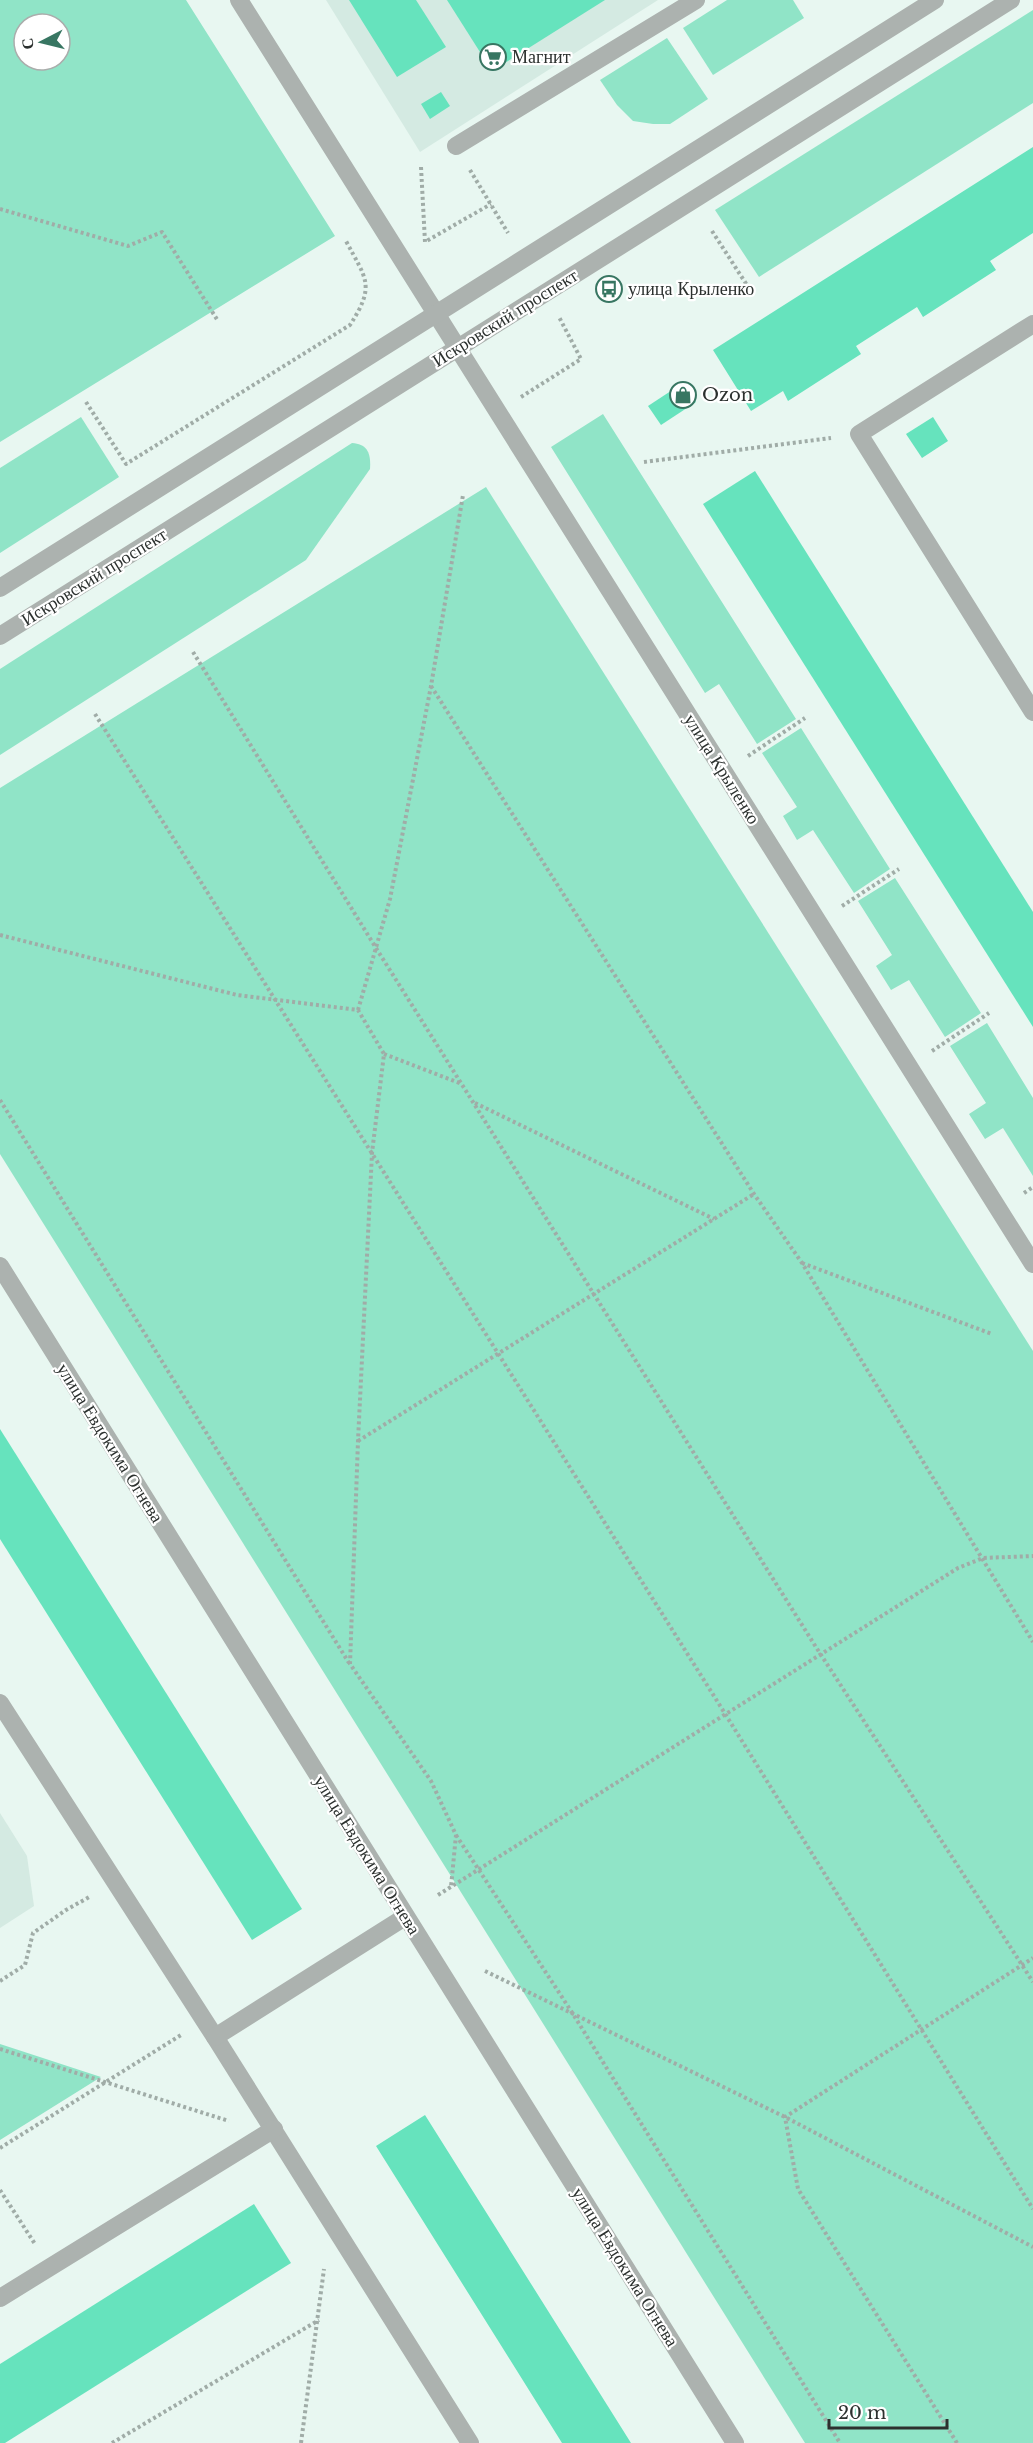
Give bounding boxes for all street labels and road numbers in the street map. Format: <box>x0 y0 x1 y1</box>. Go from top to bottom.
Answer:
street label: Искровский проспект <box>428 264 582 372</box>
street label: Искровский проспект <box>17 523 171 631</box>
street label: улица Крыленко <box>679 710 765 828</box>
street label: улица Евдокима Огнева <box>52 1359 168 1527</box>
street label: улица Евдокима Огнева <box>309 1771 425 1939</box>
street label: улица Евдокима Огнева <box>567 2183 683 2351</box>

